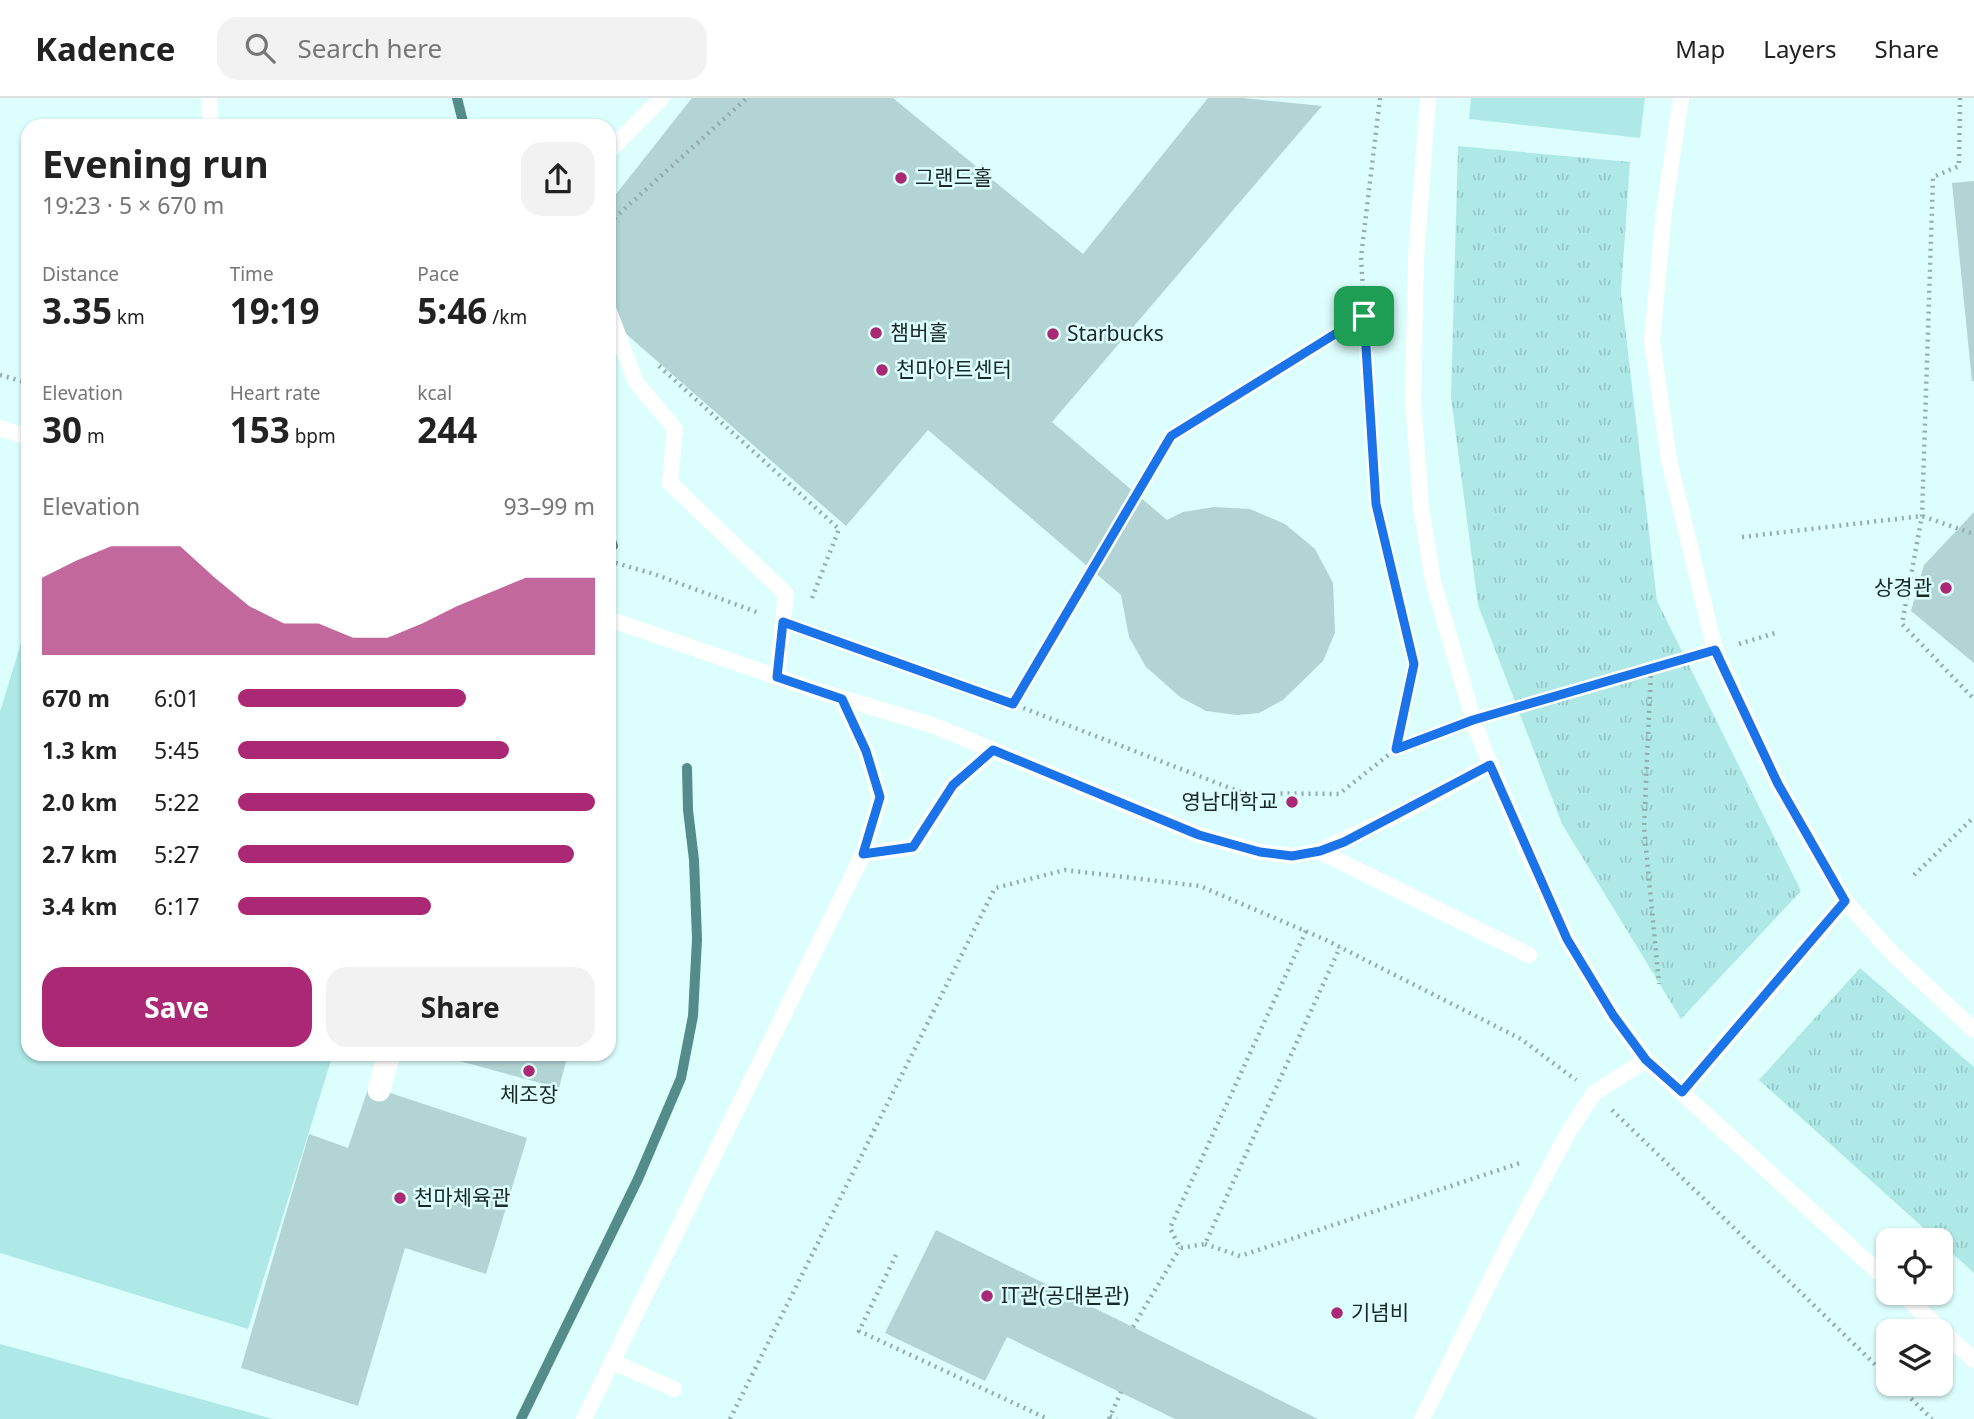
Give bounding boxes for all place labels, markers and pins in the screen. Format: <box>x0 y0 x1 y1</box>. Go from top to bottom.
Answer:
place label: 그랜드홀 <box>915 163 992 191</box>
marker: 그랜드홀 <box>893 170 909 186</box>
pin <box>1334 286 1394 346</box>
place label: 챔버홀 <box>890 318 948 346</box>
place label: Starbucks <box>1067 319 1164 347</box>
marker: 챔버홀 <box>868 325 884 341</box>
marker: Starbucks <box>1045 326 1061 342</box>
place label: 천마아트센터 <box>896 355 1012 383</box>
marker: 천마아트센터 <box>874 362 890 378</box>
place label: 상경관 <box>1874 573 1932 601</box>
marker: 상경관 <box>1938 580 1954 596</box>
place label: 영남대학교 <box>1181 787 1278 815</box>
marker: 영남대학교 <box>1284 794 1300 810</box>
marker: 체조장 <box>521 1063 537 1079</box>
place label: 체조장 <box>500 1080 558 1108</box>
place label: 천마체육관 <box>414 1183 511 1211</box>
marker: 천마체육관 <box>392 1190 408 1206</box>
place label: IT관(공대본관) <box>1001 1281 1129 1309</box>
marker: IT관(공대본관) <box>979 1288 995 1304</box>
place label: 기념비 <box>1351 1298 1409 1326</box>
marker: 기념비 <box>1329 1305 1345 1321</box>

